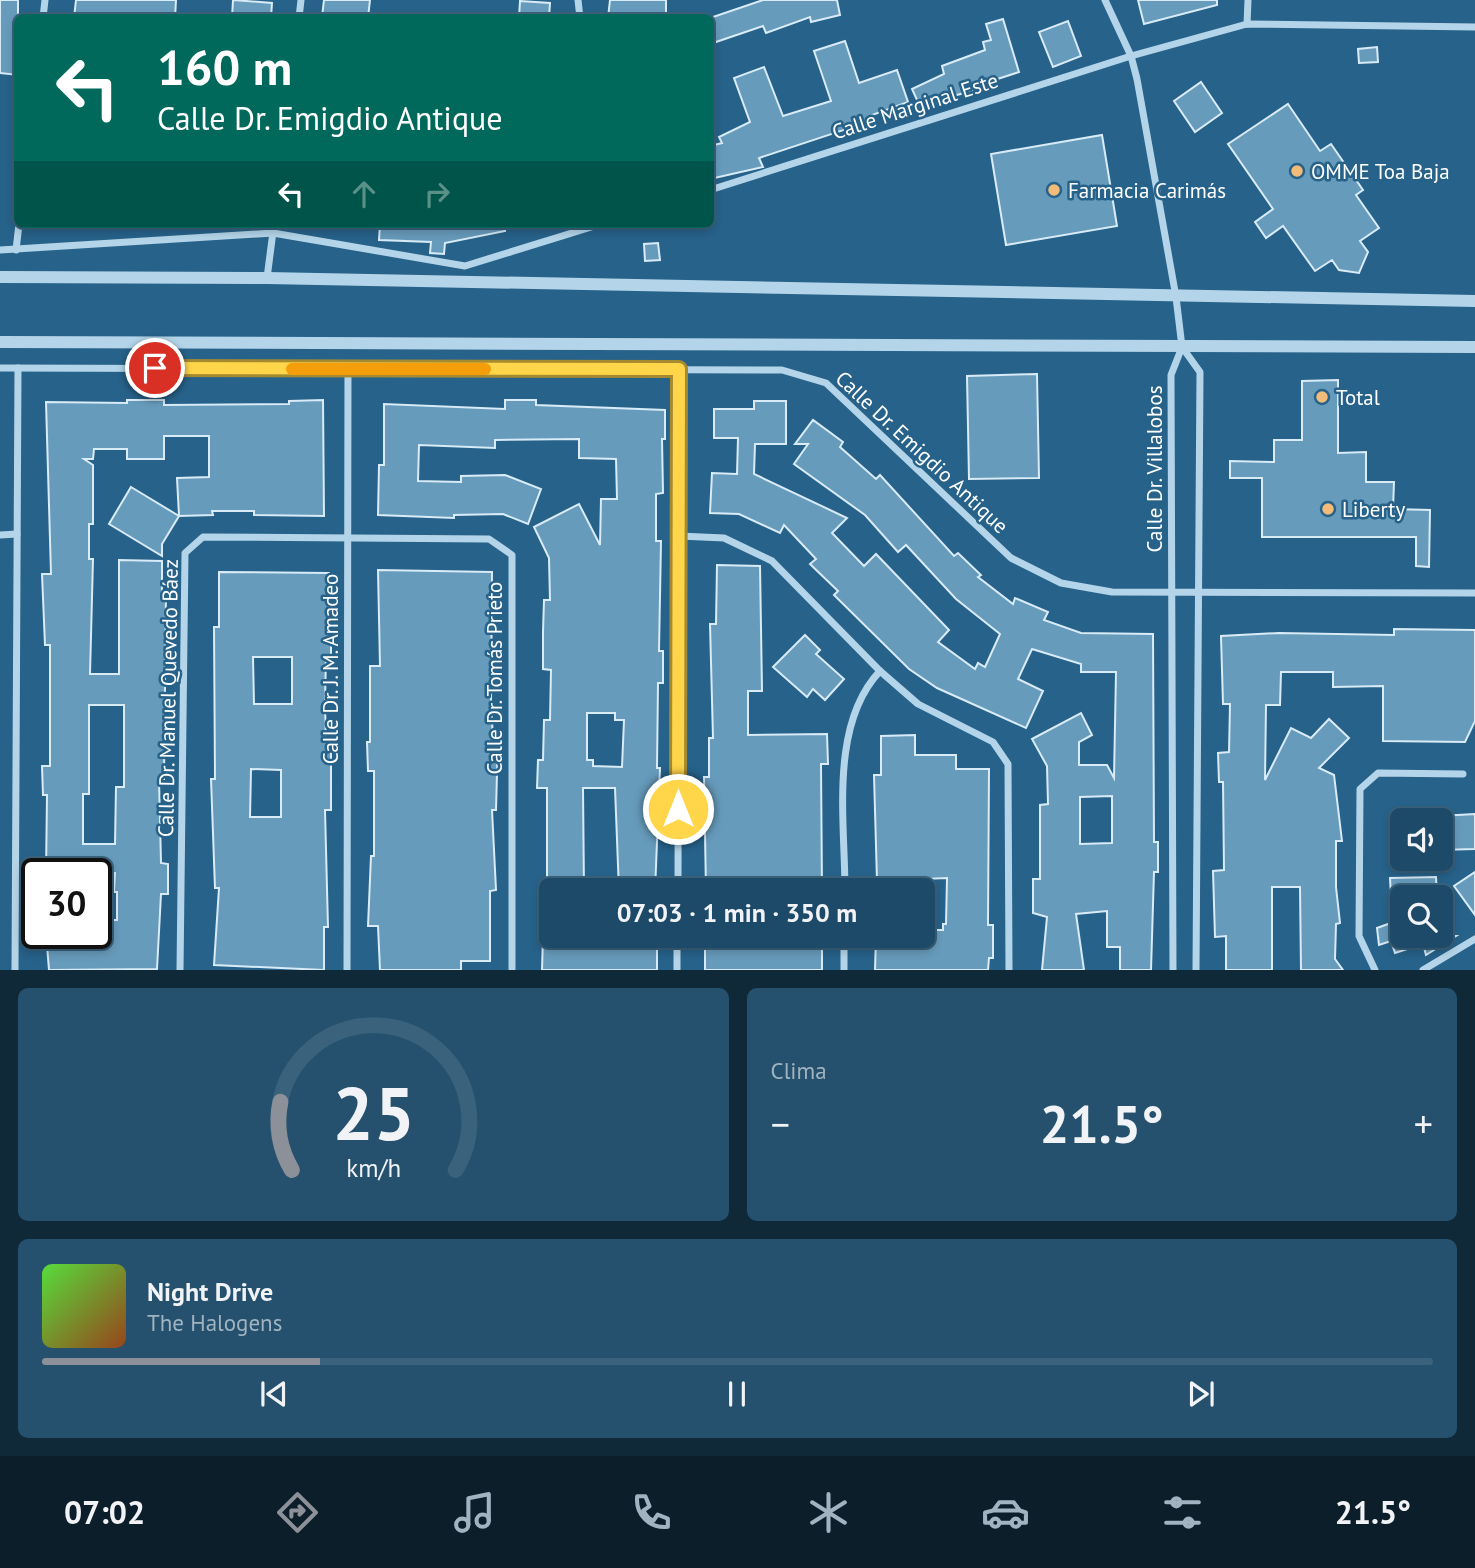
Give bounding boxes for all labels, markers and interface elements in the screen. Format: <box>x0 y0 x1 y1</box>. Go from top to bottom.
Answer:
text: 160 m <box>157 35 292 99</box>
icon: left <box>42 42 133 133</box>
street label: Calle Marginal Este <box>829 66 1001 146</box>
text: Calle Dr. Emigdio Antique <box>157 97 503 139</box>
place label: OMME Toa Baja <box>1311 158 1450 185</box>
marker: OMME Toa Baja <box>1289 163 1305 179</box>
icon: left <box>272 175 310 213</box>
icon: ahead <box>345 175 383 213</box>
icon: right <box>418 175 456 213</box>
place label: Farmacia Carimás <box>1068 177 1226 204</box>
marker: Farmacia Carimás <box>1046 182 1062 198</box>
pin <box>125 338 185 398</box>
icon: arrive <box>136 349 174 387</box>
street label: Calle Dr. Emigdio Antique <box>830 365 1014 539</box>
place label: Total <box>1336 384 1380 411</box>
street label: Calle Dr. Villalobos <box>1141 385 1168 553</box>
marker: Total <box>1314 389 1330 405</box>
place label: Liberty <box>1342 496 1405 523</box>
marker: Liberty <box>1320 501 1336 517</box>
street label: Calle Dr. Manuel Quevedo Báez <box>152 559 184 837</box>
street label: Calle Dr. J. M. Amadeo <box>317 574 344 764</box>
street label: Calle Dr. Tomás Prieto <box>481 582 508 774</box>
position arrow <box>641 772 715 846</box>
map controls <box>1390 808 1453 948</box>
button: sound <box>1390 808 1453 871</box>
speed limit sign: 30 <box>21 858 112 949</box>
button: search <box>1390 885 1453 948</box>
text: 07:03 · 1 min · 350 m <box>617 896 857 929</box>
text: Clima <box>771 1056 827 1085</box>
text: 25 <box>332 1067 415 1161</box>
text: 21.5° <box>1040 1090 1164 1157</box>
text: − <box>771 1099 790 1148</box>
text: + <box>1414 1099 1433 1148</box>
text: km/h <box>346 1152 401 1184</box>
text: Night Drive <box>147 1275 273 1308</box>
text: The Halogens <box>147 1308 282 1337</box>
icon: previous <box>255 1375 293 1413</box>
icon: pause <box>718 1375 756 1413</box>
icon: next <box>1182 1375 1220 1413</box>
icon: directions <box>273 1488 322 1537</box>
icon: music <box>450 1488 499 1537</box>
icon: phone <box>627 1488 676 1537</box>
icon: climate <box>804 1488 853 1537</box>
icon: car <box>981 1488 1030 1537</box>
icon: filters <box>1158 1488 1207 1537</box>
text: 07:02 <box>64 1491 145 1533</box>
text: 21.5° <box>1335 1491 1411 1533</box>

